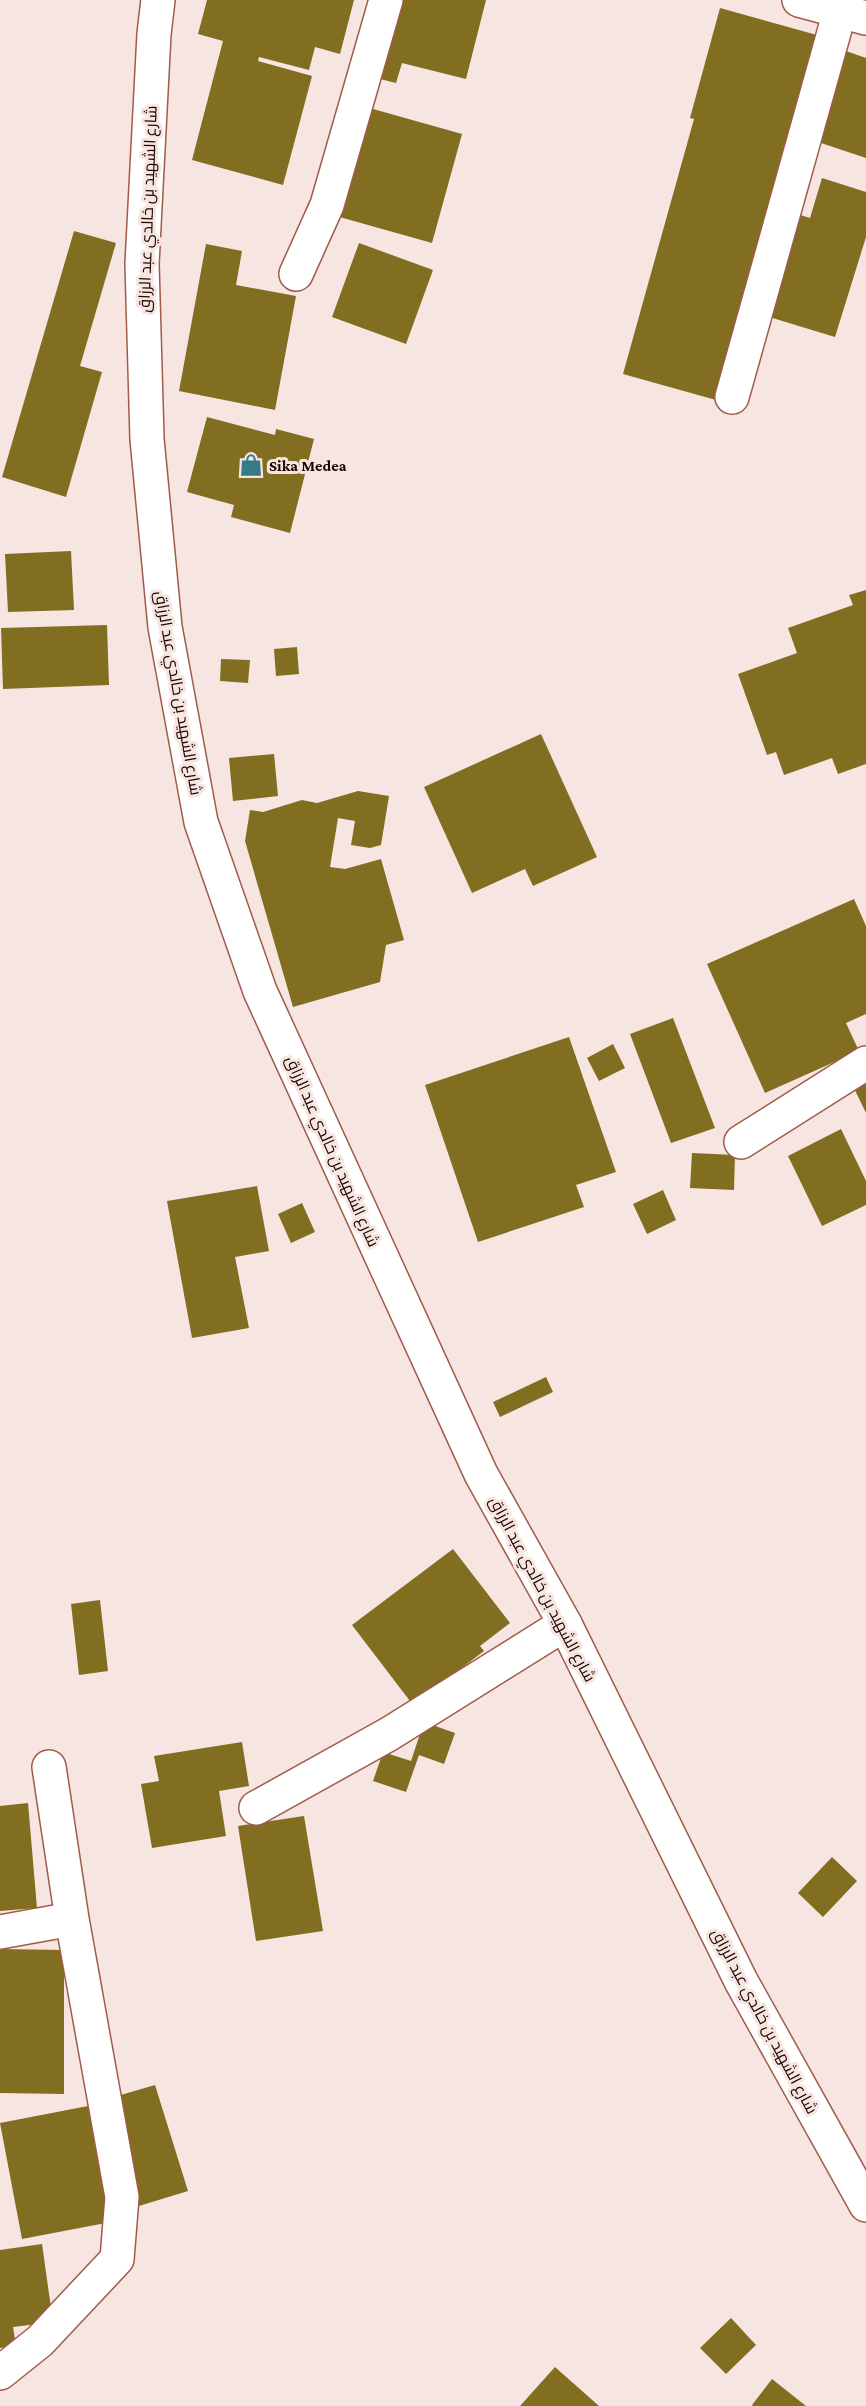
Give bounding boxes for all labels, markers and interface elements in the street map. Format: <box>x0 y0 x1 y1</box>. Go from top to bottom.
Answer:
street label: شارع الشهيد بن خالدي عبد الرزاق <box>135 105 165 313</box>
shop icon: Sika Medea <box>238 452 264 478</box>
place label: Sika Medea <box>269 457 347 474</box>
street label: شارع الشهيد بن خالدي عبد الرزاق <box>147 590 205 797</box>
street label: شارع الشهيد بن خالدي عبد الرزاق <box>278 1053 382 1251</box>
street label: شارع الشهيد بن خالدي عبد الرزاق <box>482 1494 599 1687</box>
street label: شارع الشهيد بن خالدي عبد الرزاق <box>704 1926 821 2119</box>

